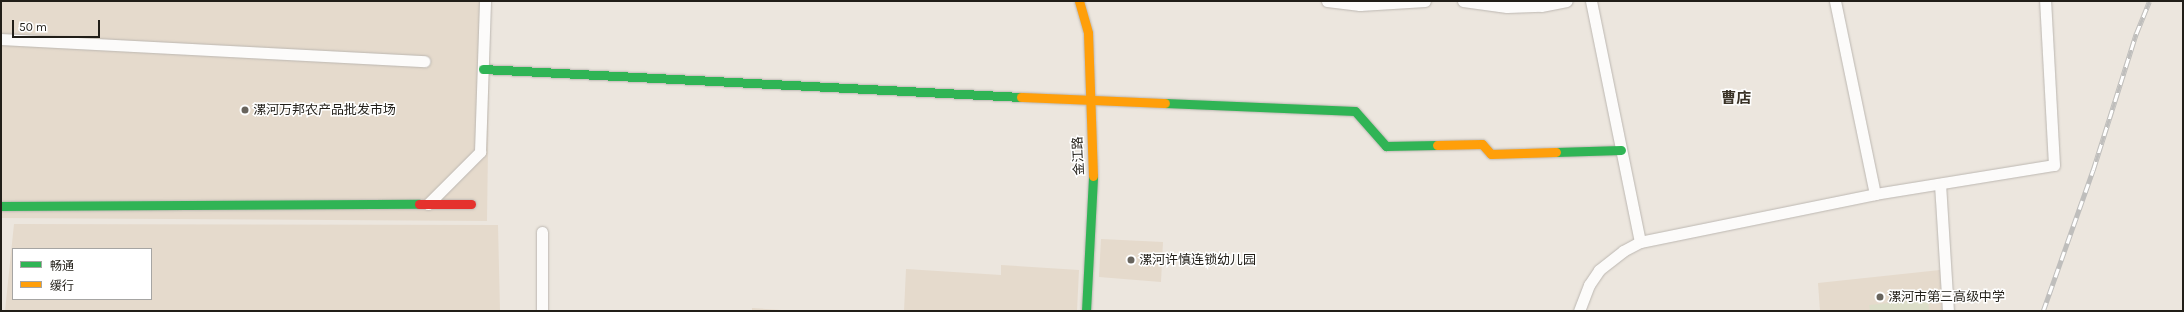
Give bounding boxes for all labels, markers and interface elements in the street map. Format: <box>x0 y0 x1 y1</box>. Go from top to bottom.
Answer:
scale bar <box>14 12 102 38</box>
text: 50 m <box>19 20 47 34</box>
district label: 曹店 <box>1721 90 1751 108</box>
place label: 漯河万邦农产品批发市场 <box>253 102 396 118</box>
marker: 漯河万邦农产品批发市场 <box>240 105 250 115</box>
street label: 金江路 <box>1070 136 1088 176</box>
legend <box>12 248 152 300</box>
place label: 漯河许慎连锁幼儿园 <box>1139 252 1256 268</box>
marker: 漯河许慎连锁幼儿园 <box>1126 255 1136 265</box>
text: 畅通 <box>50 259 74 273</box>
text: 缓行 <box>50 279 74 293</box>
place label: 漯河市第三高级中学 <box>1888 289 2005 305</box>
marker: 漯河市第三高级中学 <box>1875 292 1885 302</box>

